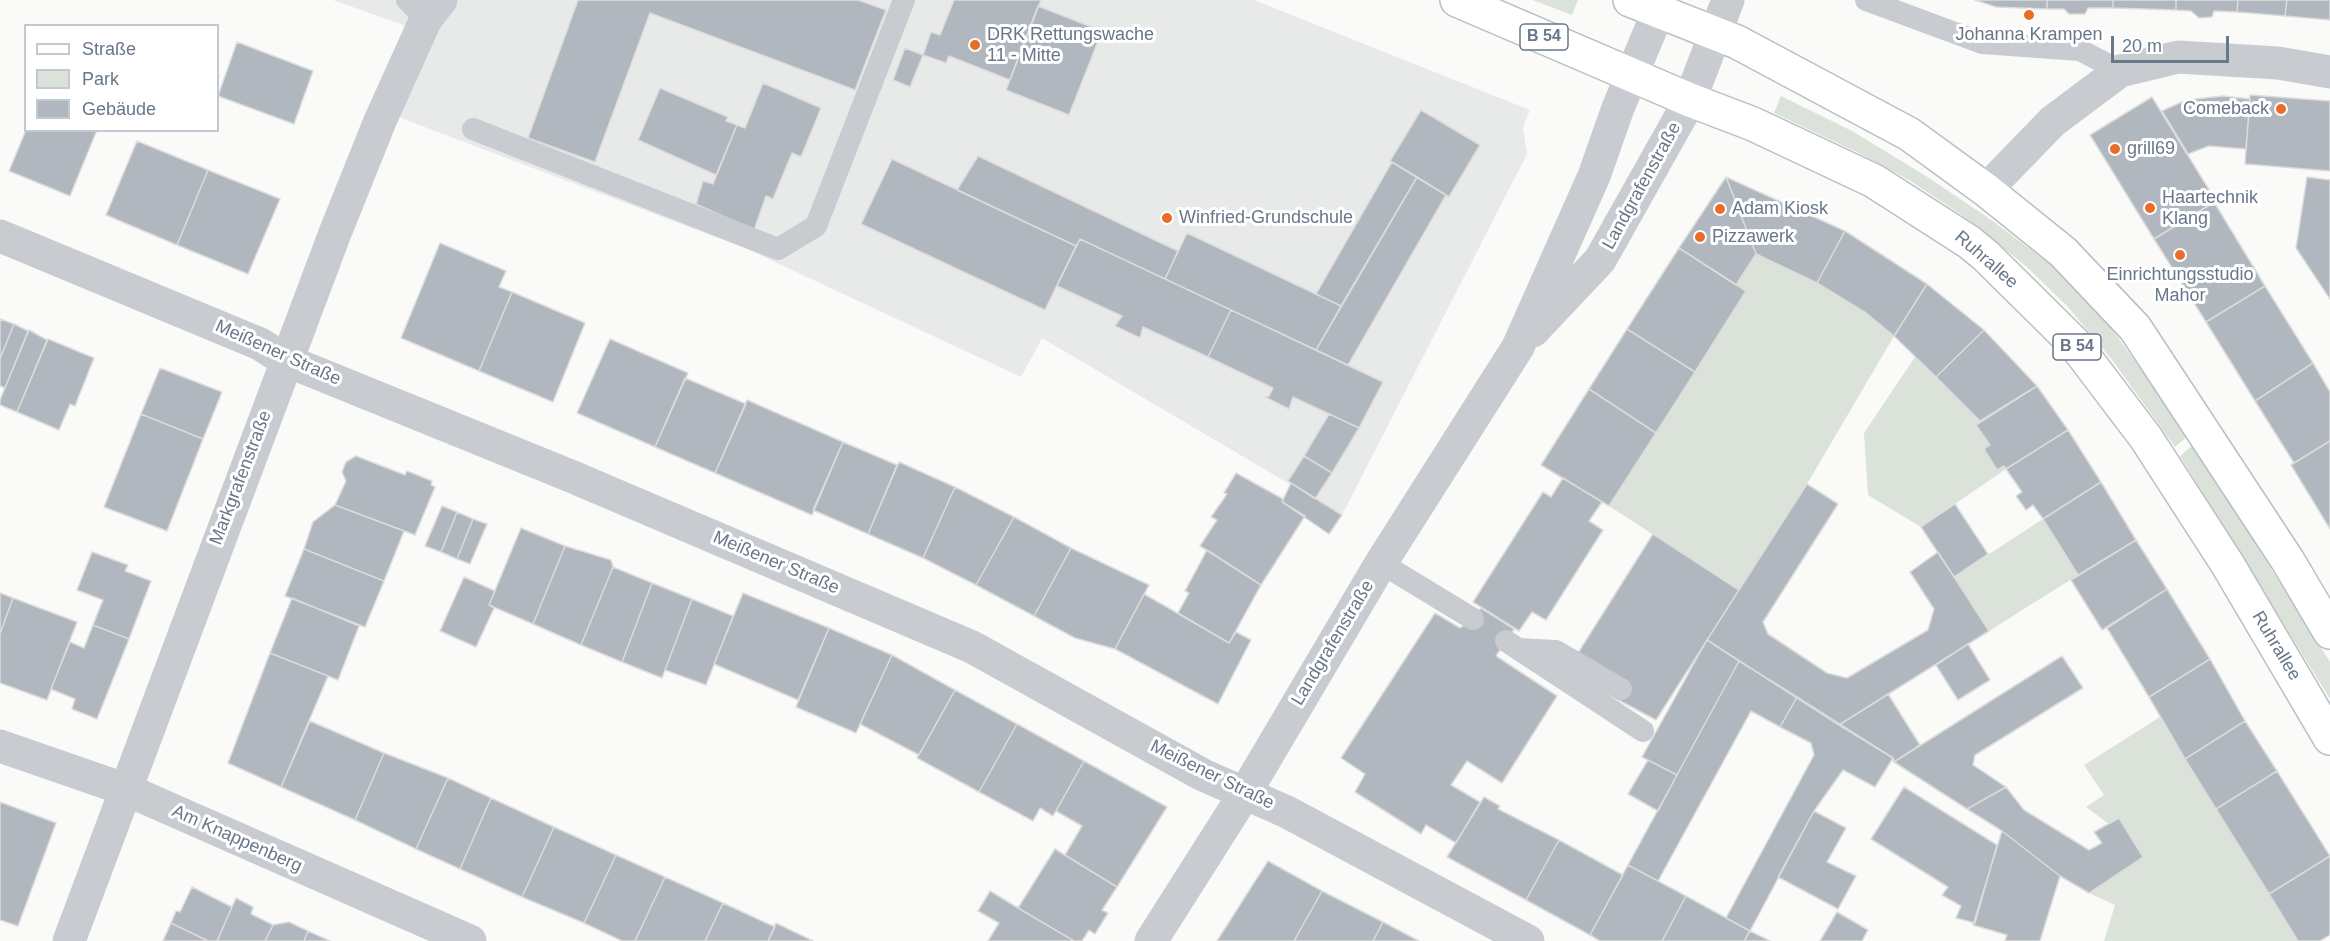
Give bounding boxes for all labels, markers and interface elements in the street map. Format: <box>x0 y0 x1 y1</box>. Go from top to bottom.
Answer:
marker: Johanna Krampen <box>2022 8 2036 22</box>
legend <box>24 24 219 132</box>
place label: DRK Rettungswache 11 - Mitte <box>987 24 1154 66</box>
road number: B 54 <box>1520 24 1568 50</box>
place label: Johanna Krampen <box>1955 24 2103 46</box>
scale bar <box>2114 24 2232 62</box>
text: 20 m <box>2122 36 2162 56</box>
marker: DRK Rettungswache 11 - Mitte <box>968 38 982 52</box>
text: Straße <box>82 39 136 59</box>
text: Park <box>82 69 119 89</box>
place label: Comeback <box>2183 98 2269 120</box>
text: Gebäude <box>82 99 156 119</box>
marker: Comeback <box>2274 102 2288 116</box>
street label: Landgrafenstraße <box>1598 119 1686 253</box>
place label: grill69 <box>2127 138 2175 160</box>
marker: grill69 <box>2108 142 2122 156</box>
place label: Haartechnik Klang <box>2162 187 2258 230</box>
place label: Adam Kiosk <box>1732 198 1828 220</box>
marker: Haartechnik Klang <box>2143 201 2157 215</box>
marker: Adam Kiosk <box>1713 202 1727 216</box>
place label: Winfried-Grundschule <box>1179 207 1353 229</box>
marker: Winfried-Grundschule <box>1160 211 1174 225</box>
place label: Pizzawerk <box>1712 226 1794 248</box>
street label: Ruhrallee <box>1950 227 2022 293</box>
marker: Pizzawerk <box>1693 230 1707 244</box>
marker: Einrichtungsstudio Mahor <box>2173 248 2187 262</box>
place label: Einrichtungsstudio Mahor <box>2106 264 2254 306</box>
street label: Meißener Straße <box>212 316 344 390</box>
road number: B 54 <box>2053 334 2101 360</box>
street label: Markgrafenstraße <box>205 408 277 548</box>
street label: Meißener Straße <box>710 527 842 599</box>
street label: Landgrafenstraße <box>1287 577 1379 709</box>
street label: Ruhrallee <box>2247 607 2305 685</box>
street label: Meißener Straße <box>1147 736 1277 814</box>
street label: Am Knappenberg <box>169 801 305 877</box>

